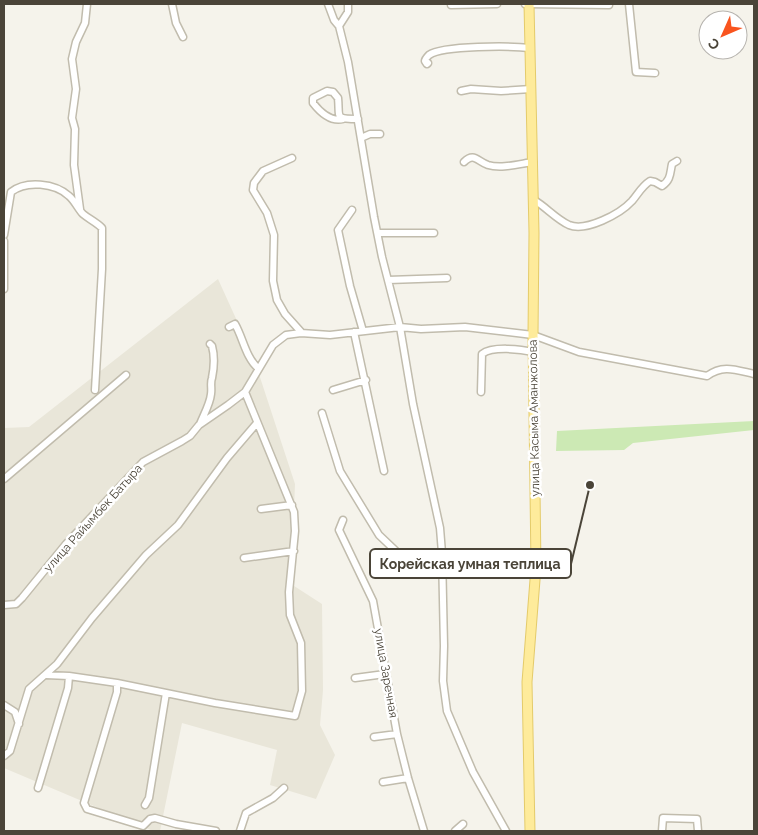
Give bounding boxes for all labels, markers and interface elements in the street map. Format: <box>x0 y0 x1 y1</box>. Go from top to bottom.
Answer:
north arrow <box>698 10 748 60</box>
text: С <box>704 35 723 53</box>
street label: улица Касыма Аманжолова <box>526 339 542 497</box>
street label: улица Райымбек Батыра <box>41 461 145 575</box>
callout: Корейская умная теплица <box>370 549 571 578</box>
text: Корейская умная теплица <box>380 556 560 572</box>
street label: улица Заречная <box>371 627 401 719</box>

